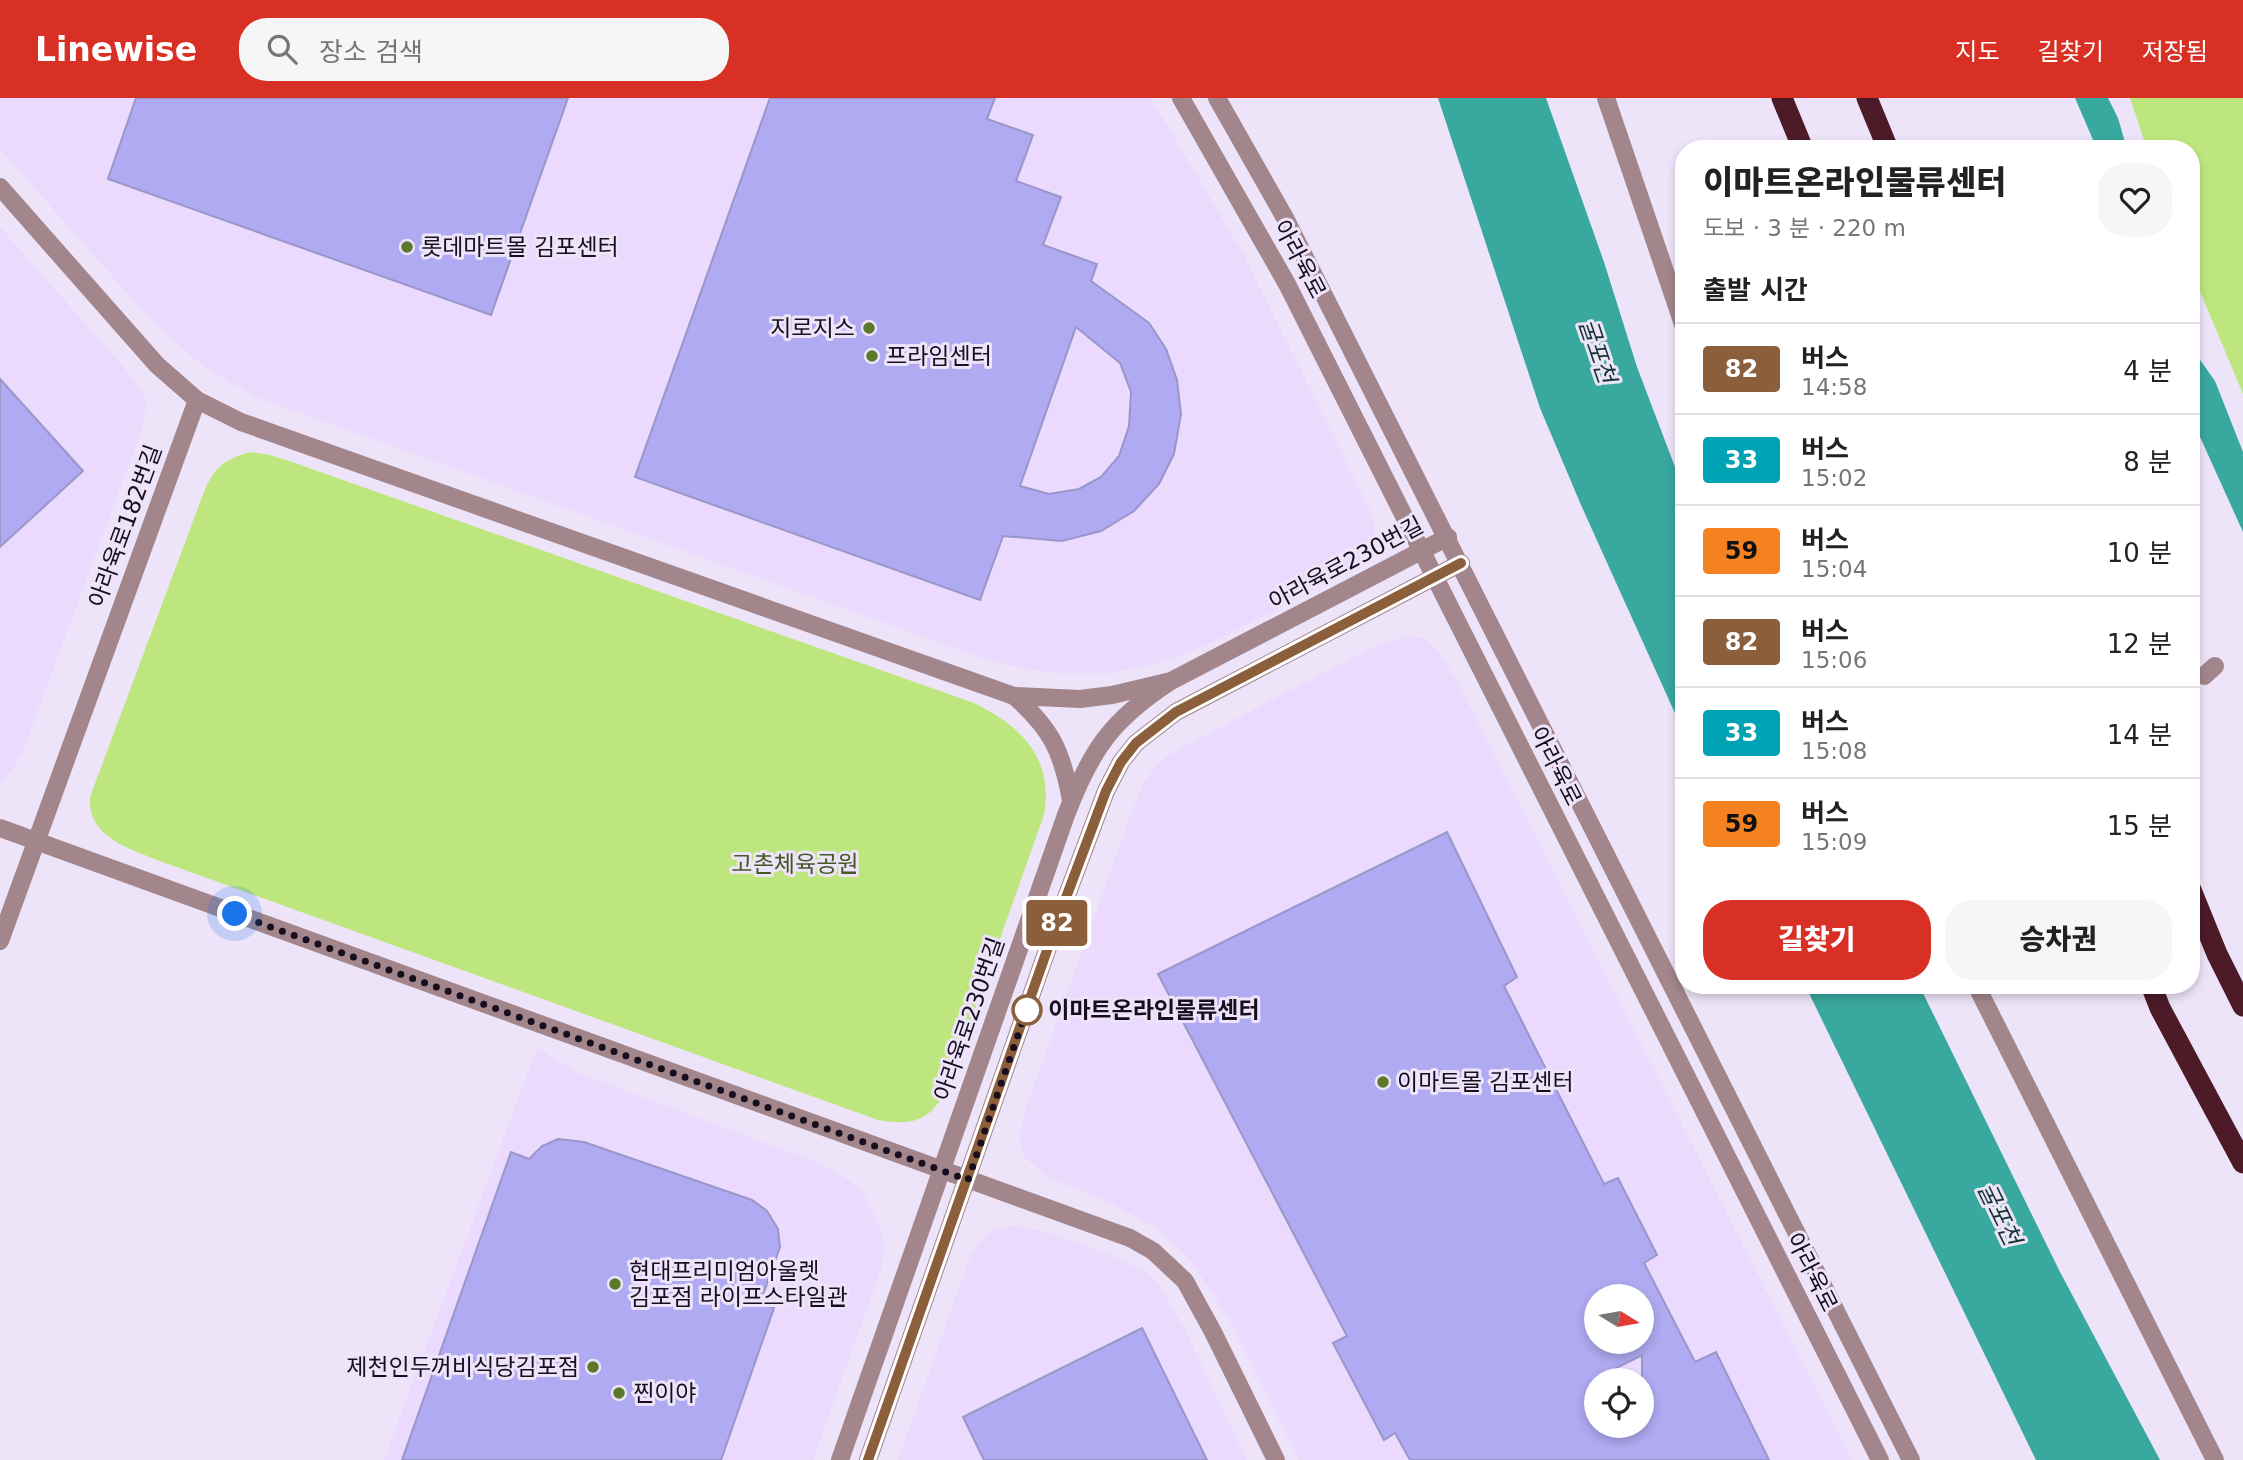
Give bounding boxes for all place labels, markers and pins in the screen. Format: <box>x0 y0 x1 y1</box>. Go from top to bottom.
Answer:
place label: 롯데마트몰 김포센터 <box>421 234 619 260</box>
marker: 롯데마트몰 김포센터 <box>399 239 415 255</box>
place label: 지로지스 <box>770 315 855 341</box>
marker: 지로지스 <box>861 320 877 336</box>
place label: 프라임센터 <box>886 343 992 369</box>
marker: 프라임센터 <box>864 348 880 364</box>
marker: 이마트온라인물류센터 <box>1012 995 1042 1025</box>
place label: 이마트온라인물류센터 <box>1048 997 1260 1023</box>
place label: 이마트몰 김포센터 <box>1397 1069 1574 1095</box>
marker: 이마트몰 김포센터 <box>1375 1074 1391 1090</box>
place label: 현대프리미엄아울렛 김포점 라이프스타일관 <box>629 1258 848 1310</box>
marker: 현대프리미엄아울렛 김포점 라이프스타일관 <box>607 1276 623 1292</box>
place label: 제천인두꺼비식당김포점 <box>346 1354 579 1380</box>
marker: 제천인두꺼비식당김포점 <box>585 1359 601 1375</box>
place label: 찐이야 <box>633 1380 696 1406</box>
marker: 찐이야 <box>611 1385 627 1401</box>

